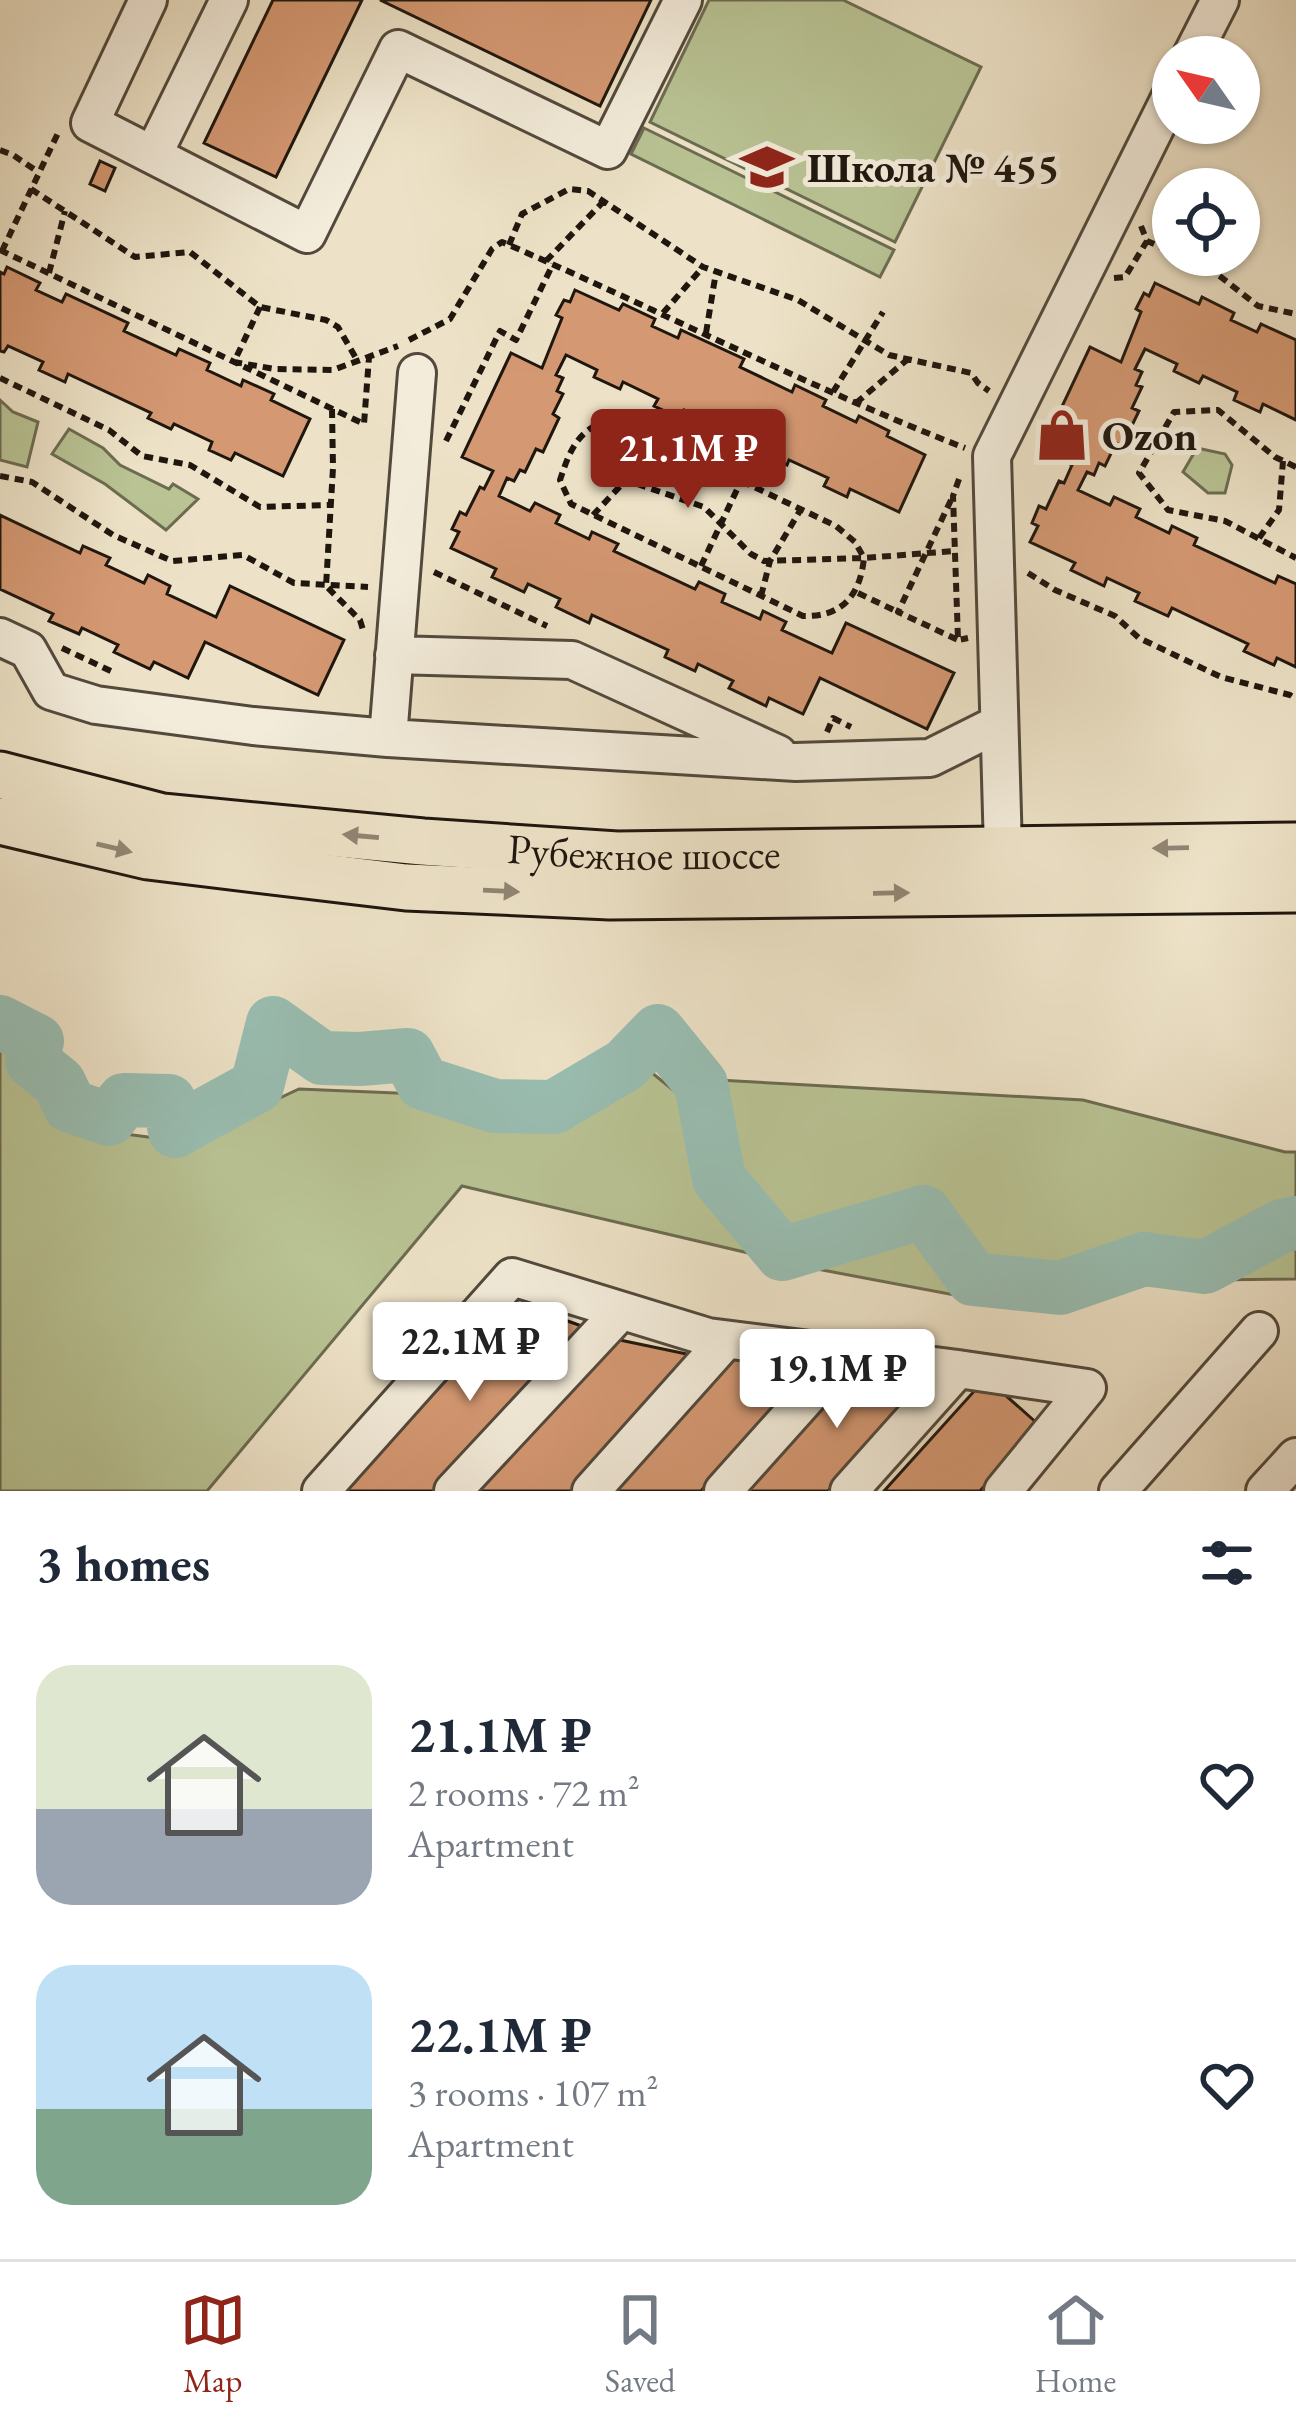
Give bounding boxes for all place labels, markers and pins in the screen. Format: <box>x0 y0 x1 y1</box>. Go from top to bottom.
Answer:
school or university icon: Школа № 455 <box>738 138 796 196</box>
place label: Школа № 455 <box>807 140 1060 195</box>
shop icon: Ozon <box>1033 406 1091 464</box>
place label: Ozon <box>1102 408 1197 463</box>
pin: 21.1M ₽ <box>577 409 799 511</box>
pin: 22.1M ₽ <box>359 1302 581 1404</box>
pin: 19.1M ₽ <box>726 1329 948 1431</box>

